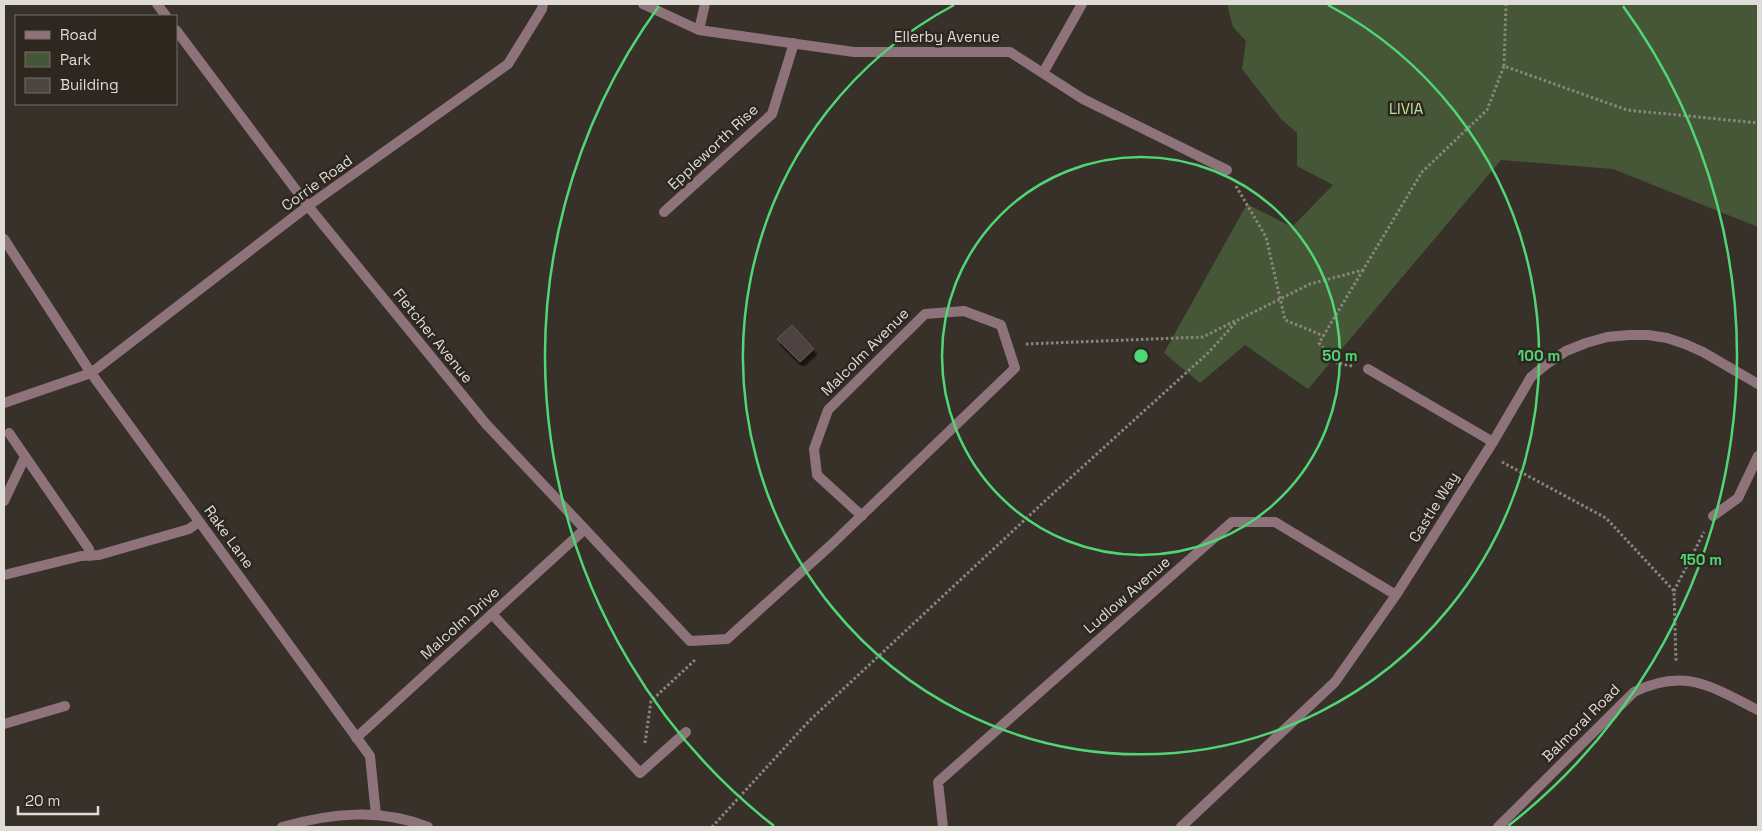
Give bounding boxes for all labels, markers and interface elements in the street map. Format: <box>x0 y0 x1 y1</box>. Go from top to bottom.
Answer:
legend <box>15 15 178 105</box>
text: Road <box>60 25 97 44</box>
street label: Ellerby Avenue <box>894 27 1000 46</box>
text: Park <box>60 50 91 69</box>
text: Building <box>60 75 119 94</box>
park label: LIVIA <box>1389 99 1424 118</box>
street label: Eppleworth Rise <box>663 100 762 193</box>
street label: Corrie Road <box>277 150 356 215</box>
street label: Fletcher Avenue <box>389 285 477 387</box>
street label: Malcolm Avenue <box>817 304 913 400</box>
text: 50 m <box>1322 346 1358 365</box>
text: 100 m <box>1518 346 1560 365</box>
centre of rings <box>1132 347 1150 365</box>
street label: Castle Way <box>1404 468 1463 546</box>
street label: Rake Lane <box>200 501 259 572</box>
text: 150 m <box>1680 550 1722 569</box>
street label: Ludlow Avenue <box>1080 552 1174 637</box>
street label: Malcolm Drive <box>416 582 503 663</box>
street label: Balmoral Road <box>1538 680 1624 766</box>
scale bar <box>18 784 98 816</box>
text: 20 m <box>25 791 60 810</box>

